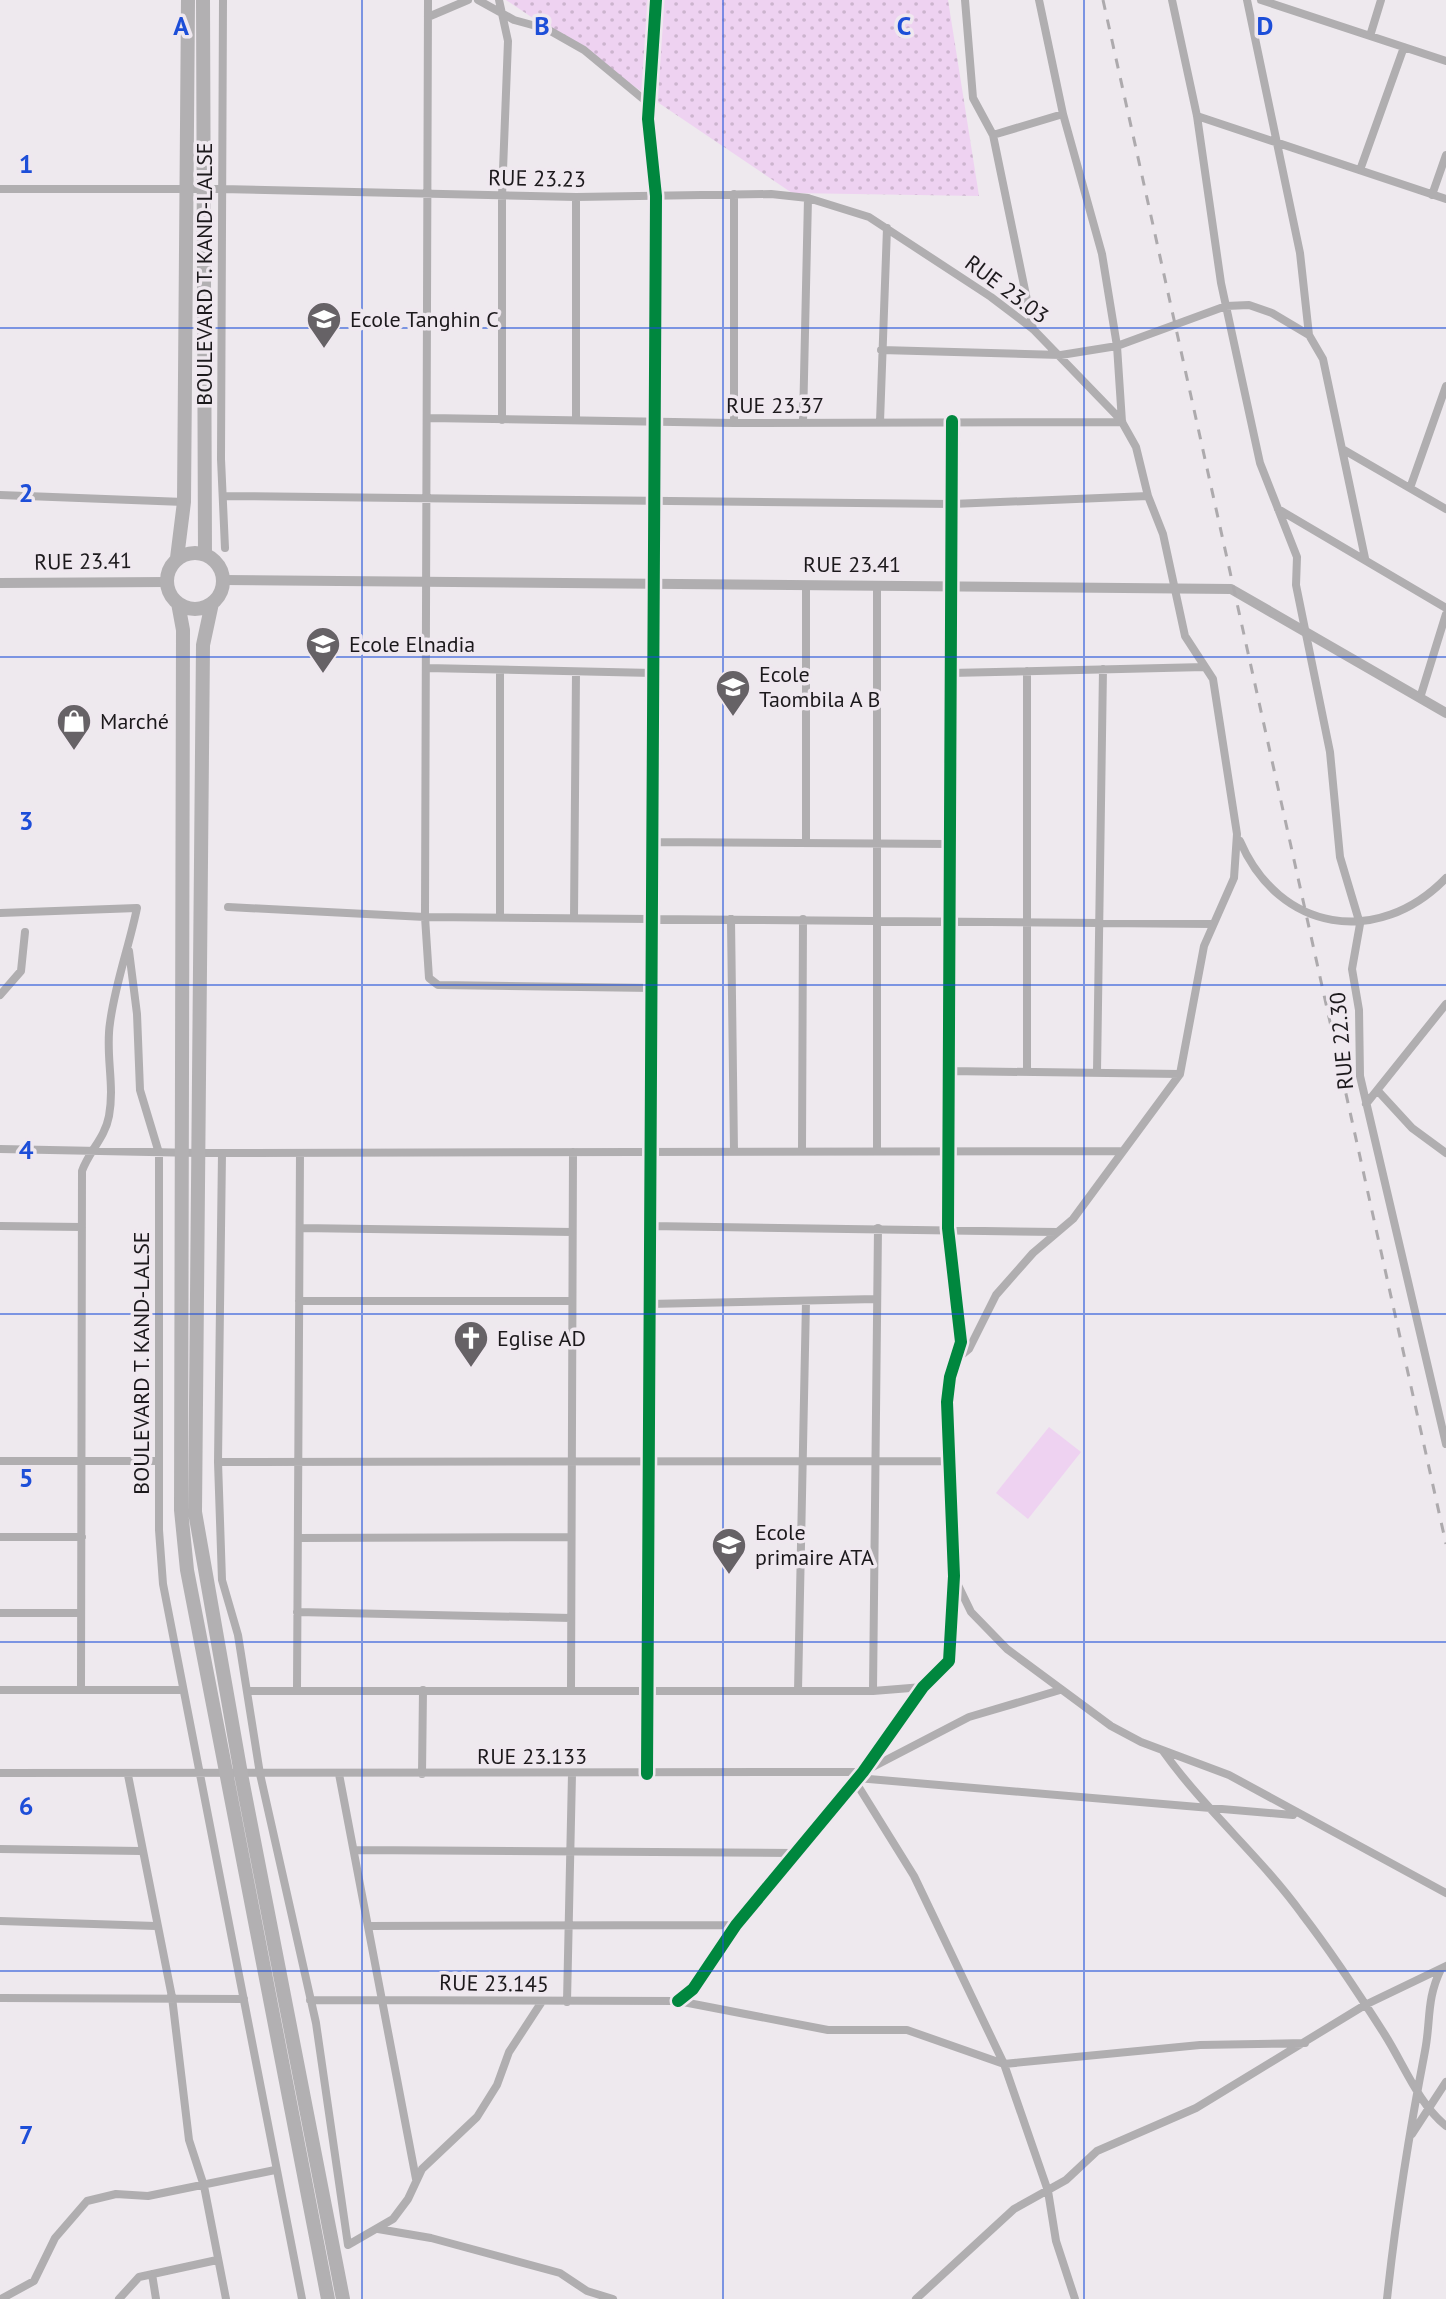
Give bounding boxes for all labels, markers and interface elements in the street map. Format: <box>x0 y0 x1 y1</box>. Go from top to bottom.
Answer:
text: A <box>173 9 189 42</box>
text: B <box>534 9 550 42</box>
text: C <box>897 9 911 42</box>
text: D <box>1257 9 1273 42</box>
street label: BOULEVARD T. KAND-LALSE <box>190 142 218 406</box>
text: 1 <box>19 147 33 180</box>
street label: RUE 23.23 <box>488 163 586 193</box>
street label: RUE 23.03 <box>960 248 1054 330</box>
school or university icon: Ecole Tanghin C <box>305 300 343 350</box>
place label: Ecole Tanghin C <box>350 305 499 333</box>
street label: RUE 23.37 <box>726 391 824 419</box>
text: 2 <box>19 476 33 509</box>
street label: RUE 23.41 <box>34 546 132 576</box>
street label: RUE 23.41 <box>803 550 901 578</box>
school or university icon: Ecole Elnadia <box>304 625 342 675</box>
place label: Ecole Elnadia <box>349 630 475 658</box>
place label: Ecole Taombila A B <box>759 660 880 713</box>
school or university icon: Ecole Taombila A B <box>714 668 752 718</box>
shop icon: Marché <box>55 702 93 752</box>
place label: Marché <box>100 707 169 735</box>
text: 3 <box>19 804 33 837</box>
street label: RUE 22.30 <box>1323 991 1359 1091</box>
text: 4 <box>19 1133 34 1166</box>
street label: BOULEVARD T. KAND-LALSE <box>127 1231 155 1495</box>
church icon: Eglise AD <box>452 1319 490 1369</box>
place label: Eglise AD <box>497 1324 586 1352</box>
text: 5 <box>19 1461 33 1494</box>
place label: Ecole primaire ATA <box>755 1518 874 1571</box>
school or university icon: Ecole primaire ATA <box>710 1526 748 1576</box>
street label: RUE 23.133 <box>477 1742 587 1770</box>
text: 6 <box>19 1789 33 1822</box>
street label: RUE 23.145 <box>439 1968 549 1998</box>
text: 7 <box>19 2118 33 2151</box>

